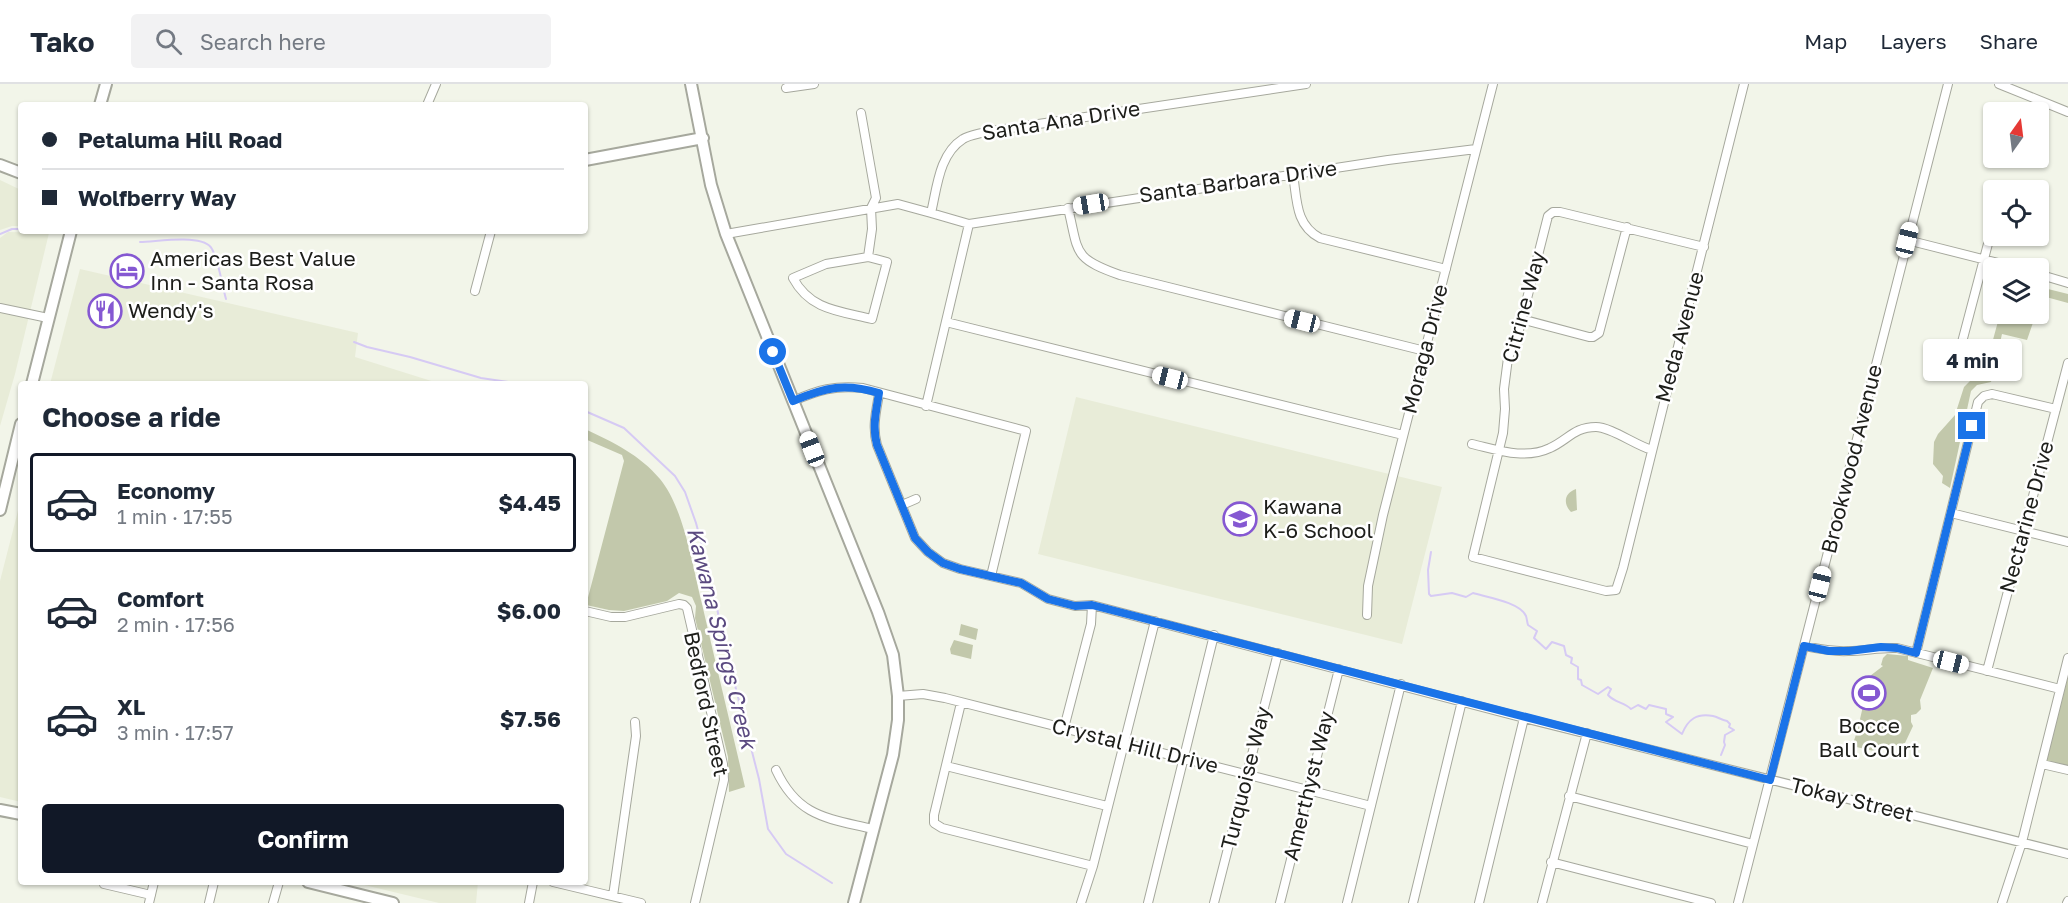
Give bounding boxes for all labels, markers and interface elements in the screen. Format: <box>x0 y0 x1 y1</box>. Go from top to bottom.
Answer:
search box <box>131 14 551 68</box>
text: Tako <box>30 25 95 58</box>
icon: search <box>152 25 185 58</box>
text: Search here <box>200 28 326 55</box>
text: Map <box>1804 28 1847 54</box>
text: Layers <box>1880 28 1947 54</box>
text: Share <box>1980 28 2038 54</box>
street label: Santa Ana Drive <box>980 95 1142 145</box>
north arrow <box>1983 102 2049 168</box>
map controls <box>1983 102 2049 324</box>
text: Petaluma Hill Road <box>78 126 282 153</box>
street label: Santa Barbara Drive <box>1137 154 1338 208</box>
button: locate <box>1983 180 2049 246</box>
text: Wolfberry Way <box>78 184 237 211</box>
car <box>1072 192 1110 216</box>
car <box>1894 220 1920 260</box>
place label: Americas Best Value Inn - Santa Rosa <box>150 245 356 295</box>
street label: Citrine Way <box>1496 248 1551 366</box>
hotel icon: Americas Best Value Inn - Santa Rosa <box>109 253 145 289</box>
button: layers <box>1983 258 2049 324</box>
street label: Meda Avenue <box>1649 268 1709 405</box>
street label: Moraga Drive <box>1395 281 1453 416</box>
restaurant icon: Wendy's <box>87 293 123 329</box>
place label: Wendy's <box>128 297 214 323</box>
car <box>1282 308 1322 334</box>
route start <box>759 338 786 365</box>
callout: 4 min <box>1922 339 2022 381</box>
text: 4 min <box>1946 348 1999 372</box>
street label: Brookwood Avenue <box>1815 362 1887 556</box>
car <box>1150 365 1190 391</box>
text: Choose a ride <box>42 401 221 433</box>
route end <box>1958 412 1985 439</box>
car <box>797 429 827 469</box>
street label: Nectarine Drive <box>1993 438 2059 595</box>
icon: car <box>45 476 99 530</box>
text: Economy <box>117 477 215 504</box>
text: $4.45 <box>498 489 561 516</box>
place label: Kawana K-6 School <box>1263 493 1373 543</box>
school or university icon: Kawana K-6 School <box>1222 501 1258 537</box>
text: 1 min · 17:55 <box>117 504 233 528</box>
water label: Kawana Spings Creek <box>682 524 764 754</box>
car <box>1807 564 1833 604</box>
icon: car <box>45 584 99 638</box>
text: Comfort <box>117 585 204 612</box>
text: $6.00 <box>497 597 561 624</box>
text: 2 min · 17:56 <box>117 612 235 636</box>
street label: Bedford Street <box>679 629 735 779</box>
car <box>1931 649 1971 675</box>
sports icon: Bocce Ball Court <box>1851 675 1887 711</box>
icon: car <box>45 692 99 746</box>
text: XL <box>117 693 145 720</box>
street label: Turquoise Way <box>1215 703 1275 852</box>
text: $7.56 <box>500 705 561 732</box>
street label: Amerthyst Way <box>1277 708 1339 863</box>
street label: Crystal Hill Drive <box>1049 712 1221 778</box>
place label: Bocce Ball Court <box>1818 712 1920 762</box>
text: 3 min · 17:57 <box>117 720 234 744</box>
street label: Tokay Street <box>1788 771 1917 827</box>
button: Confirm <box>42 804 564 873</box>

